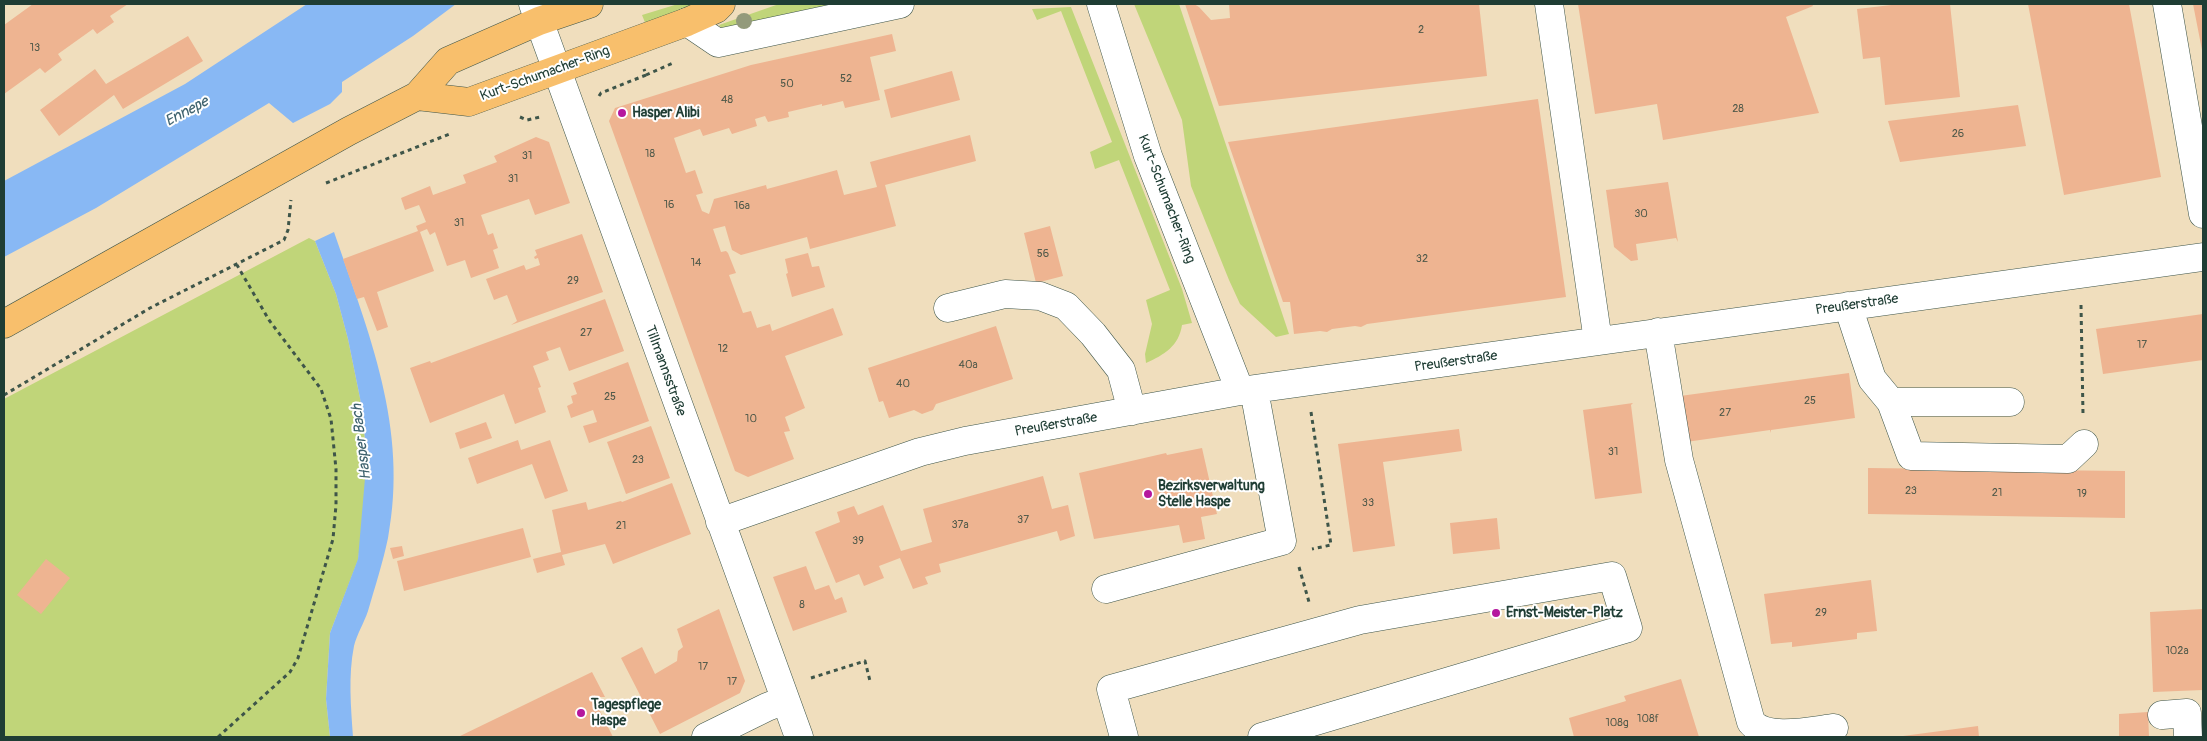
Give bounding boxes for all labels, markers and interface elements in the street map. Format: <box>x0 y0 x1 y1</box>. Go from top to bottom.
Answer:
house number: 2 <box>1418 23 1424 37</box>
house number: 13 <box>30 41 40 55</box>
street label: Kurt-Schumacher-Ring <box>478 43 612 105</box>
house number: 52 <box>840 72 852 86</box>
house number: 50 <box>780 77 794 91</box>
water label: Ennepe <box>162 93 212 131</box>
house number: 48 <box>721 93 733 107</box>
house number: 28 <box>1732 102 1744 116</box>
place label: Hasper Alibi <box>632 105 699 121</box>
marker: Hasper Alibi <box>616 107 628 119</box>
house number: 26 <box>1952 127 1964 141</box>
street label: Kurt-Schumacher-Ring <box>1134 132 1198 266</box>
house number: 18 <box>645 147 655 161</box>
house number: 31 <box>522 149 532 163</box>
house number: 31 <box>508 172 518 186</box>
house number: 16 <box>664 198 674 212</box>
house number: 16a <box>734 199 750 213</box>
house number: 30 <box>1634 207 1648 221</box>
house number: 31 <box>454 216 464 230</box>
house number: 56 <box>1037 247 1049 261</box>
house number: 32 <box>1416 252 1428 266</box>
house number: 14 <box>691 256 701 270</box>
house number: 29 <box>567 274 579 288</box>
street label: Preußerstraße <box>1814 291 1900 319</box>
street label: Tillmannsstraße <box>641 323 689 419</box>
house number: 27 <box>580 326 592 340</box>
house number: 17 <box>2137 338 2147 352</box>
house number: 12 <box>718 342 728 356</box>
street label: Preußerstraße <box>1413 348 1499 376</box>
house number: 40a <box>958 358 978 372</box>
house number: 40 <box>896 377 910 391</box>
house number: 25 <box>604 390 616 404</box>
house number: 25 <box>1804 394 1816 408</box>
water label: Hasper Bach <box>348 403 376 481</box>
house number: 27 <box>1719 406 1731 420</box>
street label: Preußerstraße <box>1013 409 1099 441</box>
house number: 10 <box>745 412 757 426</box>
house number: 31 <box>1608 445 1618 459</box>
house number: 23 <box>632 453 644 467</box>
place label: Bezirksverwaltung Stelle Haspe <box>1158 478 1265 511</box>
house number: 23 <box>1905 484 1917 498</box>
house number: 21 <box>1992 486 2002 500</box>
house number: 19 <box>2077 487 2087 501</box>
marker: Bezirksverwaltung Stelle Haspe <box>1142 488 1154 500</box>
house number: 33 <box>1362 496 1374 510</box>
house number: 37 <box>1017 513 1029 527</box>
house number: 37a <box>951 518 969 532</box>
house number: 21 <box>616 519 626 533</box>
house number: 39 <box>852 534 864 548</box>
house number: 8 <box>799 598 805 612</box>
place label: Ernst-Meister-Platz <box>1506 605 1623 621</box>
house number: 29 <box>1815 606 1827 620</box>
marker: Ernst-Meister-Platz <box>1490 607 1502 619</box>
house number: 102a <box>2165 644 2189 658</box>
house number: 17 <box>698 660 708 674</box>
house number: 17 <box>727 675 737 689</box>
place label: Tagespflege Haspe <box>591 697 661 730</box>
marker: Tagespflege Haspe <box>575 707 587 719</box>
house number: 108f <box>1637 712 1659 726</box>
house number: 108g <box>1606 716 1628 730</box>

